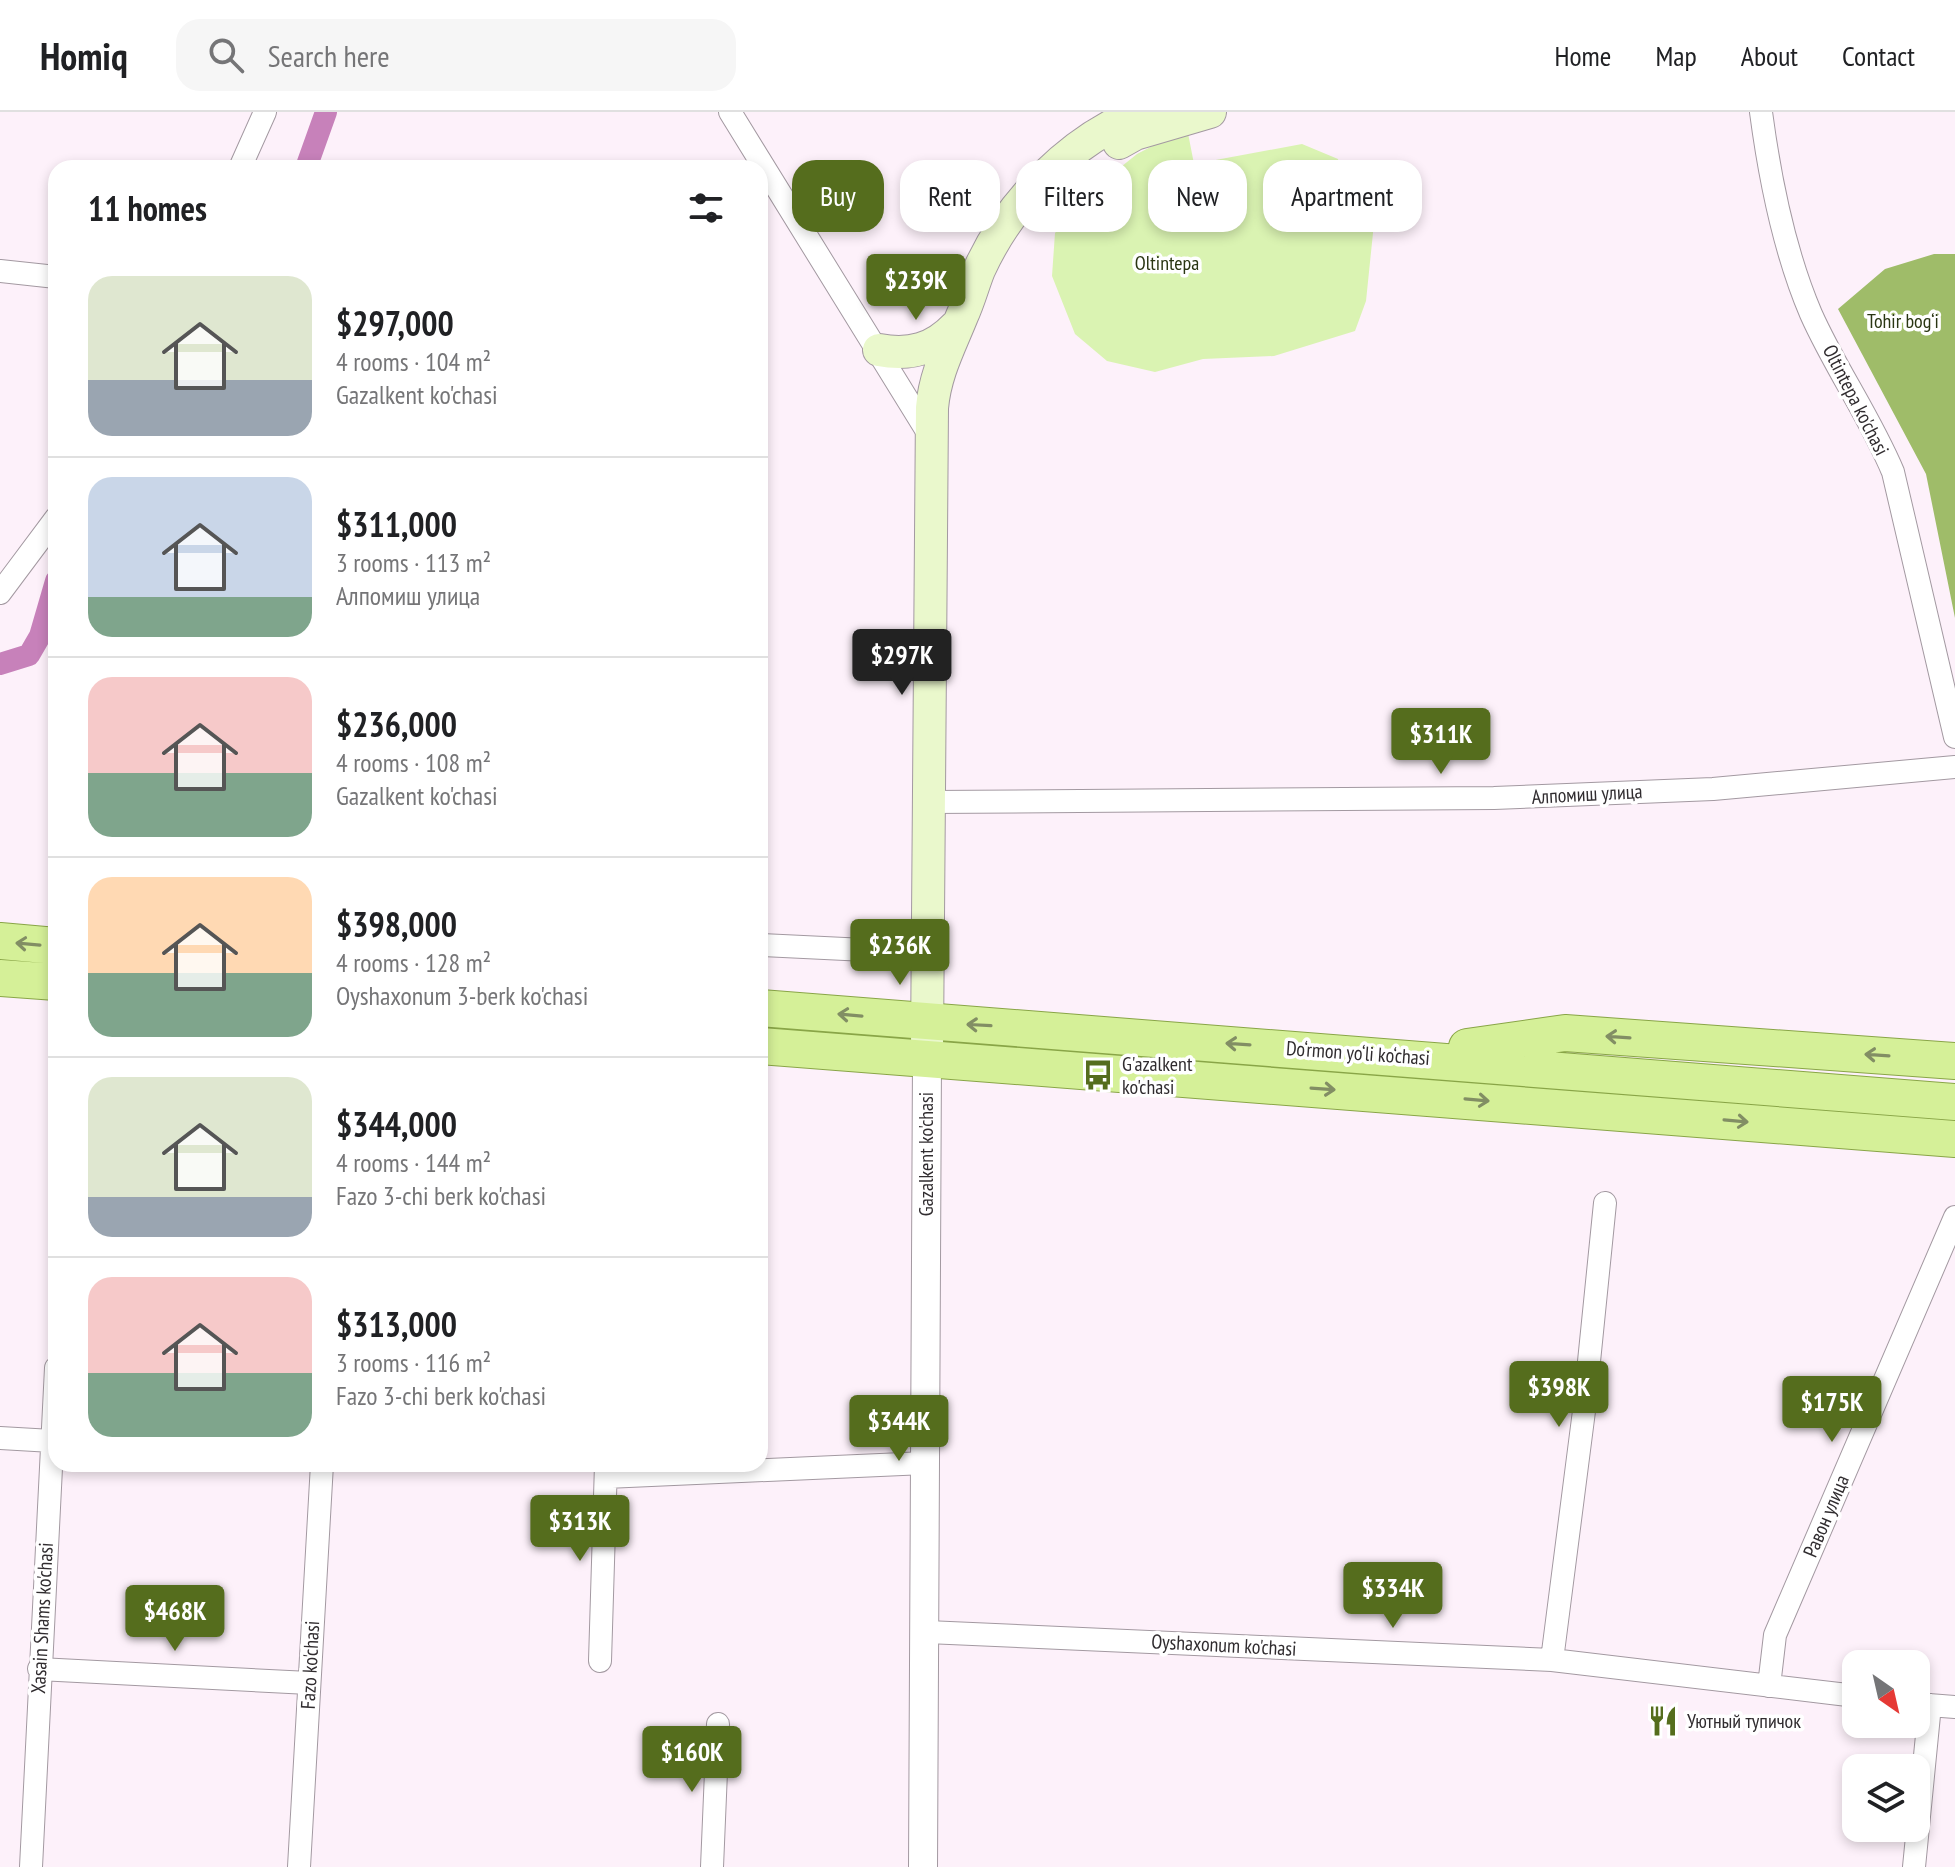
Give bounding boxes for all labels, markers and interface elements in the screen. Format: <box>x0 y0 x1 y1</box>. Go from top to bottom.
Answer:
search box <box>176 19 736 91</box>
text: Homiq <box>40 31 128 80</box>
icon: search <box>204 33 248 77</box>
text: Search here <box>268 36 390 75</box>
text: Home <box>1555 37 1611 74</box>
text: Map <box>1655 37 1697 74</box>
text: About <box>1741 37 1798 74</box>
text: Contact <box>1842 37 1915 74</box>
chip: Buy <box>792 160 884 232</box>
chip: Rent <box>900 160 1000 232</box>
chip: Filters <box>1016 160 1132 232</box>
chip: New <box>1148 160 1247 232</box>
chip: Apartment <box>1263 160 1422 232</box>
text: 11 homes <box>88 186 207 230</box>
icon: filters <box>684 186 728 230</box>
park label: Oltintepa <box>1135 250 1199 276</box>
pin: $239K <box>860 254 972 322</box>
text: $239K <box>884 263 948 296</box>
text: $297,000 <box>336 301 454 345</box>
icon: home <box>152 308 248 404</box>
park label: Tohir bog‘i <box>1867 308 1939 334</box>
street label: Oltintepa ko'chasi <box>1817 340 1895 460</box>
text: 4 rooms · 104 m² <box>336 345 491 378</box>
text: Gazalkent ko'chasi <box>336 378 498 411</box>
text: $311,000 <box>336 502 457 546</box>
icon: home <box>152 509 248 605</box>
text: 3 rooms · 113 m² <box>336 546 491 579</box>
text: Алпомиш улица <box>336 579 480 612</box>
pin: $297K <box>846 629 958 697</box>
text: $297K <box>870 638 934 671</box>
text: $236,000 <box>336 702 457 746</box>
pin: $311K <box>1385 708 1497 776</box>
icon: home <box>152 709 248 805</box>
text: $311K <box>1409 717 1473 750</box>
text: 4 rooms · 108 m² <box>336 746 491 779</box>
street label: Алпомиш улица <box>1531 778 1643 810</box>
text: Gazalkent ko'chasi <box>336 779 498 812</box>
text: $398,000 <box>336 902 457 946</box>
icon: home <box>152 909 248 1005</box>
pin: $236K <box>844 919 956 987</box>
text: $236K <box>868 928 932 961</box>
one-way arrow <box>15 936 42 951</box>
text: 4 rooms · 128 m² <box>336 946 491 979</box>
text: Oyshaxonum 3-berk ko'chasi <box>336 979 588 1012</box>
one-way arrow <box>837 1007 864 1022</box>
one-way arrow <box>966 1017 993 1032</box>
one-way arrow <box>1605 1029 1632 1044</box>
street label: Do‘rmon yo‘li ko‘chasi <box>1285 1035 1431 1071</box>
one-way arrow <box>1225 1036 1252 1051</box>
one-way arrow <box>1864 1047 1891 1062</box>
place label: G'azalkent ko'chasi <box>1122 1051 1193 1100</box>
bus stop icon: G'azalkent ko'chasi <box>1081 1058 1115 1092</box>
one-way arrow <box>1309 1081 1336 1096</box>
street label: Gazalkent ko'chasi <box>913 1092 939 1216</box>
one-way arrow <box>1463 1093 1490 1108</box>
text: $344,000 <box>336 1102 457 1146</box>
icon: home <box>152 1109 248 1205</box>
one-way arrow <box>1722 1114 1749 1129</box>
text: 4 rooms · 144 m² <box>336 1146 491 1179</box>
text: Fazo 3-chi berk ko'chasi <box>336 1179 546 1212</box>
text: $313,000 <box>336 1302 457 1346</box>
icon: home <box>152 1309 248 1405</box>
text: 3 rooms · 116 m² <box>336 1346 491 1379</box>
pin: $398K <box>1503 1361 1615 1429</box>
text: $398K <box>1527 1370 1591 1403</box>
pin: $175K <box>1776 1376 1888 1444</box>
text: Fazo 3-chi berk ko'chasi <box>336 1379 546 1412</box>
text: $175K <box>1800 1385 1864 1418</box>
pin: $344K <box>843 1395 955 1463</box>
text: $344K <box>867 1404 931 1437</box>
street label: Равон улица <box>1797 1471 1855 1561</box>
pin: $313K <box>524 1495 636 1563</box>
text: $313K <box>548 1504 612 1537</box>
street label: Xasain Shams ko'chasi <box>25 1542 59 1694</box>
pin: $334K <box>1337 1562 1449 1630</box>
text: $334K <box>1361 1571 1425 1604</box>
pin: $468K <box>119 1585 231 1653</box>
text: $468K <box>143 1594 207 1627</box>
street label: Fazo ko'chasi <box>295 1620 325 1710</box>
street label: Oyshaxonum ko'chasi <box>1151 1628 1297 1662</box>
north arrow <box>1842 1650 1930 1738</box>
map controls <box>1842 1650 1930 1842</box>
restaurant icon: Уютный тупичок <box>1646 1704 1680 1738</box>
place label: Уютный тупичок <box>1687 1708 1801 1734</box>
pin: $160K <box>636 1726 748 1794</box>
text: $160K <box>660 1735 724 1768</box>
button: layers <box>1842 1754 1930 1842</box>

